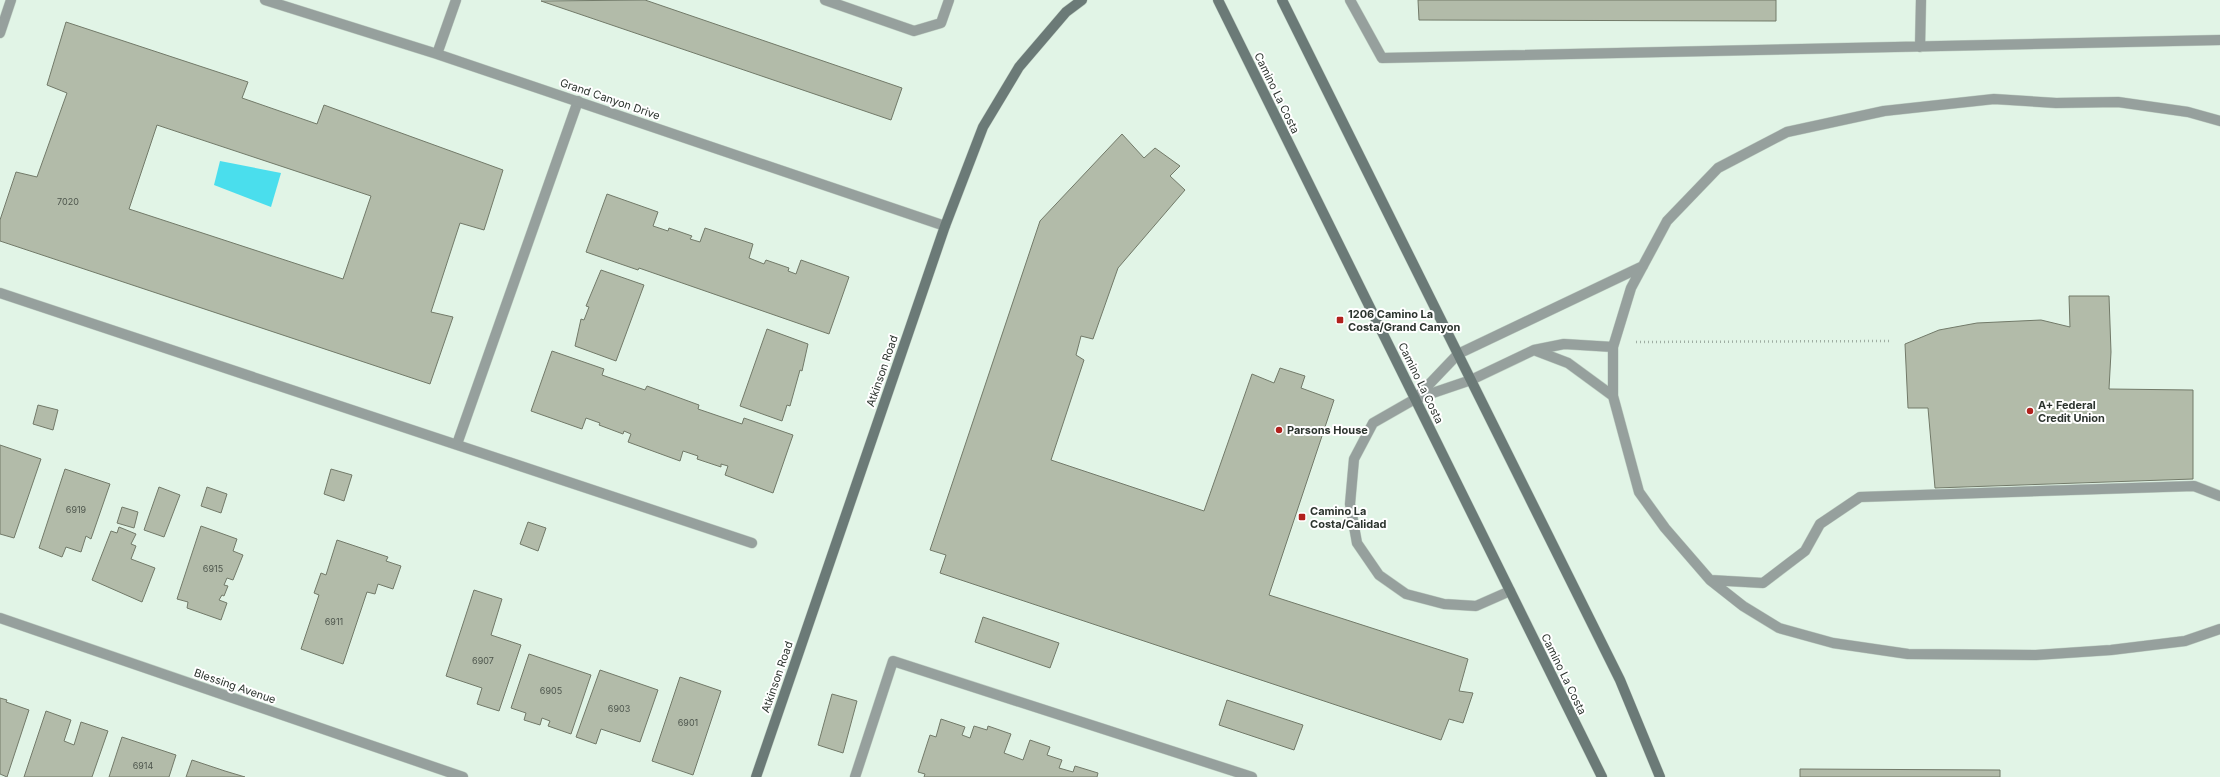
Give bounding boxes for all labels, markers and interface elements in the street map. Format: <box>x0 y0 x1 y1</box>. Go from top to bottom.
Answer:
street label: Camino La Costa <box>1251 50 1303 136</box>
street label: Grand Canyon Drive <box>558 75 662 123</box>
house number: 7020 <box>57 196 79 207</box>
place label: 1206 Camino La Costa/Grand Canyon <box>1348 307 1460 334</box>
marker: 1206 Camino La Costa/Grand Canyon <box>1335 315 1345 325</box>
street label: Atkinson Road <box>863 333 901 409</box>
street label: Camino La Costa <box>1395 340 1447 426</box>
place label: A+ Federal Credit Union <box>2038 398 2105 425</box>
marker: A+ Federal Credit Union <box>2025 406 2035 416</box>
place label: Parsons House <box>1287 423 1368 437</box>
marker: Parsons House <box>1274 425 1284 435</box>
house number: 6919 <box>66 504 87 515</box>
place label: Camino La Costa/Calidad <box>1310 504 1387 531</box>
marker: Camino La Costa/Calidad <box>1297 512 1307 522</box>
house number: 6915 <box>203 563 223 574</box>
house number: 6911 <box>325 616 343 627</box>
street label: Camino La Costa <box>1538 631 1590 717</box>
street label: Atkinson Road <box>758 639 796 715</box>
house number: 6907 <box>472 655 494 666</box>
street label: Blessing Avenue <box>192 665 278 707</box>
house number: 6905 <box>540 685 562 696</box>
house number: 6903 <box>608 703 631 714</box>
house number: 6901 <box>678 717 698 728</box>
house number: 6914 <box>133 760 154 771</box>

